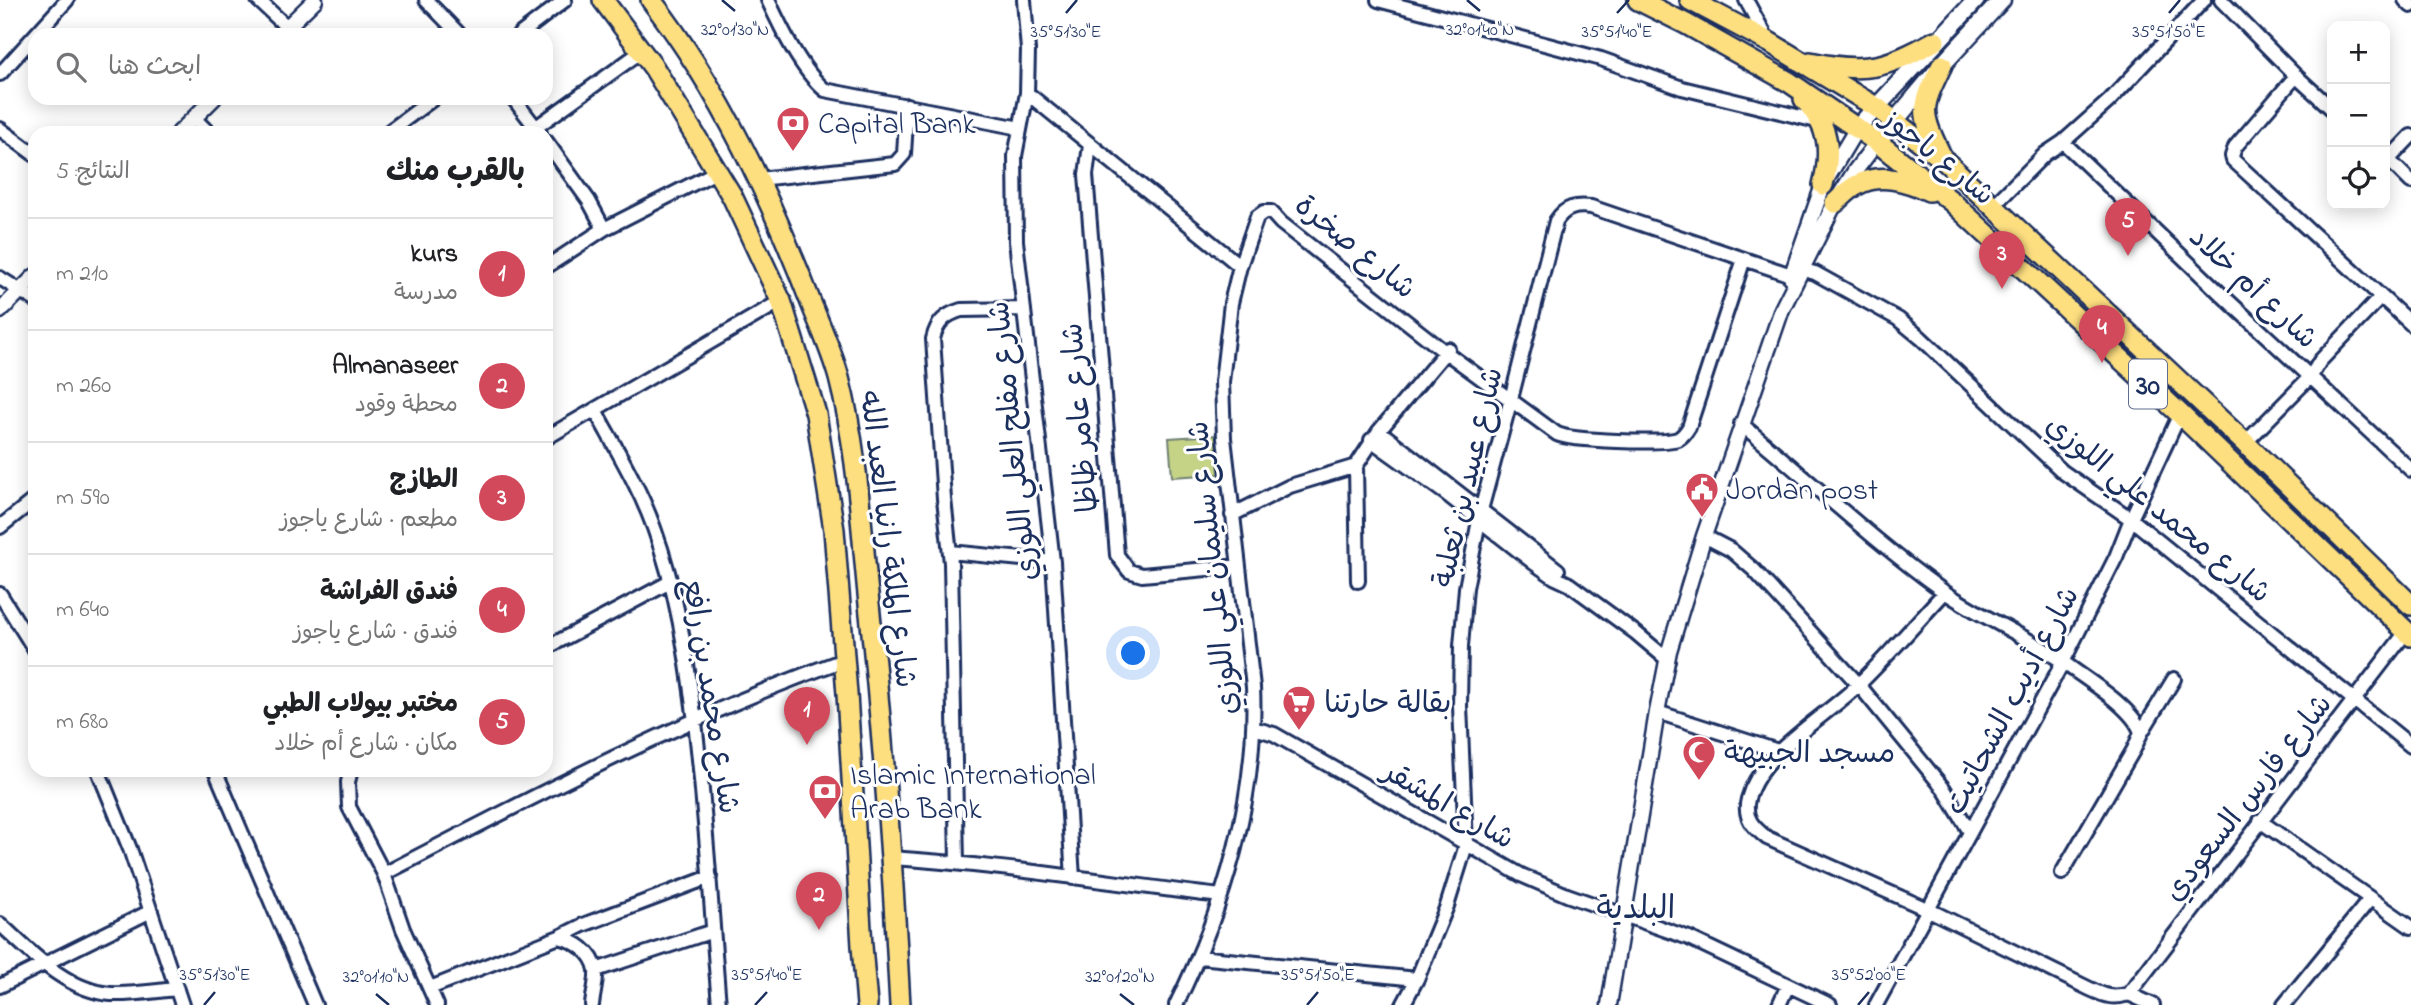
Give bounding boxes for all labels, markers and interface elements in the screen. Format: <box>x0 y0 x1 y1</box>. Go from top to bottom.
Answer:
text: 32°01'30"N <box>701 18 769 44</box>
text: 32°01'40"N <box>1446 18 1514 44</box>
text: 35°51'30"E <box>1031 20 1101 46</box>
text: 35°51'40"E <box>1582 20 1652 46</box>
text: 35°51'50"E <box>2132 20 2206 46</box>
map controls <box>2327 21 2390 210</box>
button: + <box>2327 21 2390 84</box>
search box <box>28 28 553 105</box>
icon: search <box>52 48 90 86</box>
text: ابحث هنا <box>108 49 201 87</box>
button: − <box>2327 84 2390 147</box>
street label: شارع ياجوز <box>1869 97 2003 218</box>
bank icon: Capital Bank <box>774 104 812 153</box>
place label: Capital Bank <box>818 104 976 148</box>
button: locate <box>2327 147 2390 210</box>
text: بالقرب منك <box>386 151 525 195</box>
text: النتائج: 5 <box>56 156 130 189</box>
street label: شارع صخرة <box>1284 185 1424 311</box>
pin: 5 <box>2105 198 2151 256</box>
street label: شارع أم خلاد <box>2177 218 2326 361</box>
pin: 3 <box>1979 231 2025 289</box>
text: kurs <box>411 236 458 274</box>
text: 210 m <box>56 258 108 291</box>
text: 1 <box>498 258 506 291</box>
text: مدرسة <box>394 277 458 310</box>
street label: شارع مفلح العلي اللوزي <box>978 298 1053 583</box>
pin: 4 <box>2079 305 2125 363</box>
street label: شارع عامر ظاظا <box>1052 321 1112 515</box>
text: Almanaseer <box>332 348 458 386</box>
road number: 30 <box>2129 360 2167 408</box>
street label: شارع عبيد بن ثعلبة <box>1423 363 1517 592</box>
text: 260 m <box>56 370 111 403</box>
text: 2 <box>496 370 508 403</box>
street label: شارع الملكة رانيا العبد الله <box>846 388 926 691</box>
text: محطة وقود <box>355 389 458 422</box>
street label: شارع محمد علي اللوزي <box>2034 405 2280 616</box>
street label: شارع سليمان علي اللوزي <box>1178 419 1253 717</box>
text: الطازج <box>389 462 458 500</box>
public building icon: Jordan post <box>1683 470 1721 519</box>
place label: Jordan post <box>1726 470 1878 514</box>
text: 590 m <box>56 482 110 515</box>
text: 3 <box>497 482 507 515</box>
text: مطعم · شارع ياجوز <box>280 504 458 537</box>
text: فندق الفراشة <box>320 574 458 612</box>
street label: شارع محمد بن رافع <box>669 576 749 817</box>
street label: شارع أديب الشحاتيت <box>1935 579 2092 823</box>
text: 640 m <box>56 594 109 627</box>
text: 4 <box>497 594 507 627</box>
text: فندق · شارع ياجوز <box>293 616 458 649</box>
your location <box>1116 636 1150 670</box>
supermarket icon: بقالة حارتنا <box>1280 683 1318 732</box>
place label: بقالة حارتنا <box>1324 683 1451 727</box>
text: مختبر بيولاب الطبي <box>263 686 458 724</box>
street label: شارع فارس السعودي <box>2154 686 2345 912</box>
pin: 1 <box>784 687 830 745</box>
text: 680 m <box>56 706 108 739</box>
text: 5 <box>495 706 509 739</box>
text: مكان · شارع أم خلاد <box>274 728 458 761</box>
mosque icon: مسجد الجبيهة <box>1680 733 1718 782</box>
place label: مسجد الجبيهة <box>1724 733 1895 777</box>
street label: شارع المشقر <box>1370 749 1522 862</box>
place label: Islamic International Arab Bank <box>850 755 1096 833</box>
bank icon: Islamic International Arab Bank <box>806 772 844 821</box>
pin: 2 <box>796 872 842 930</box>
district label: البلدية <box>1596 887 1676 934</box>
text: 35°51'30"E <box>180 963 250 989</box>
text: 35°51'40"E <box>732 963 802 989</box>
text: 35°51'50"E <box>1281 963 1355 989</box>
text: 35°52'00"E <box>1832 963 1906 989</box>
text: 32°01'10"N <box>343 965 409 991</box>
text: 32°01'20"N <box>1085 965 1155 991</box>

